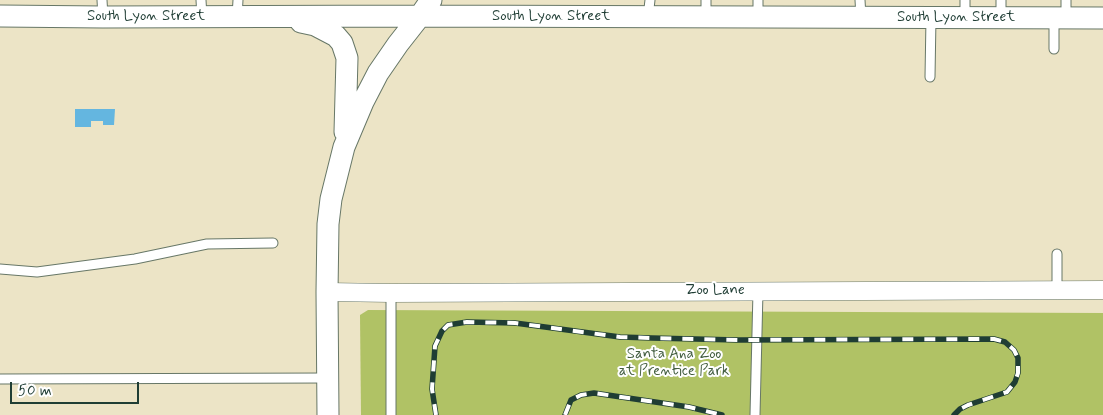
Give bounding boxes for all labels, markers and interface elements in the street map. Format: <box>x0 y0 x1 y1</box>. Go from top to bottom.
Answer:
street label: South Lyon Street <box>87 8 205 26</box>
street label: South Lyon Street <box>492 8 610 26</box>
street label: South Lyon Street <box>897 9 1015 27</box>
street label: Zoo Lane <box>685 282 745 300</box>
park label: Santa Ana Zoo at Prentice Park <box>619 346 729 381</box>
scale bar <box>12 372 141 404</box>
text: 50 m <box>18 381 52 401</box>

